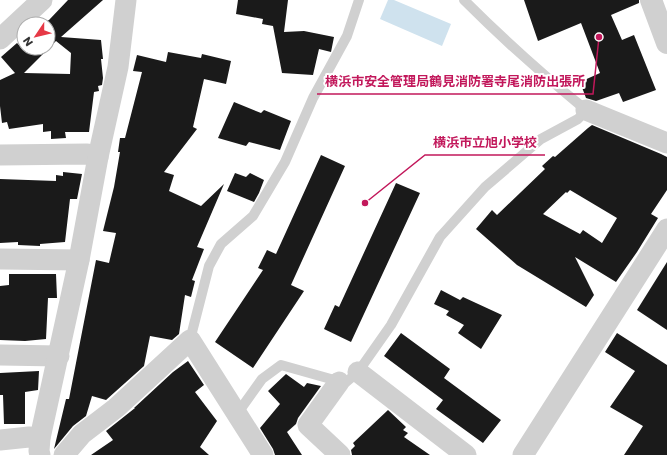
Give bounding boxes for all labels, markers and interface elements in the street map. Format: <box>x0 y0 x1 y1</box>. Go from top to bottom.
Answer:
north arrow <box>16 16 56 56</box>
text: N <box>19 34 37 50</box>
callout: 横浜市安全管理局鶴見消防署寺尾消防出張所 <box>317 69 593 94</box>
text: 横浜市安全管理局鶴見消防署寺尾消防出張所 <box>325 72 585 91</box>
callout: 横浜市立旭小学校 <box>425 130 545 155</box>
text: 横浜市立旭小学校 <box>433 133 537 152</box>

